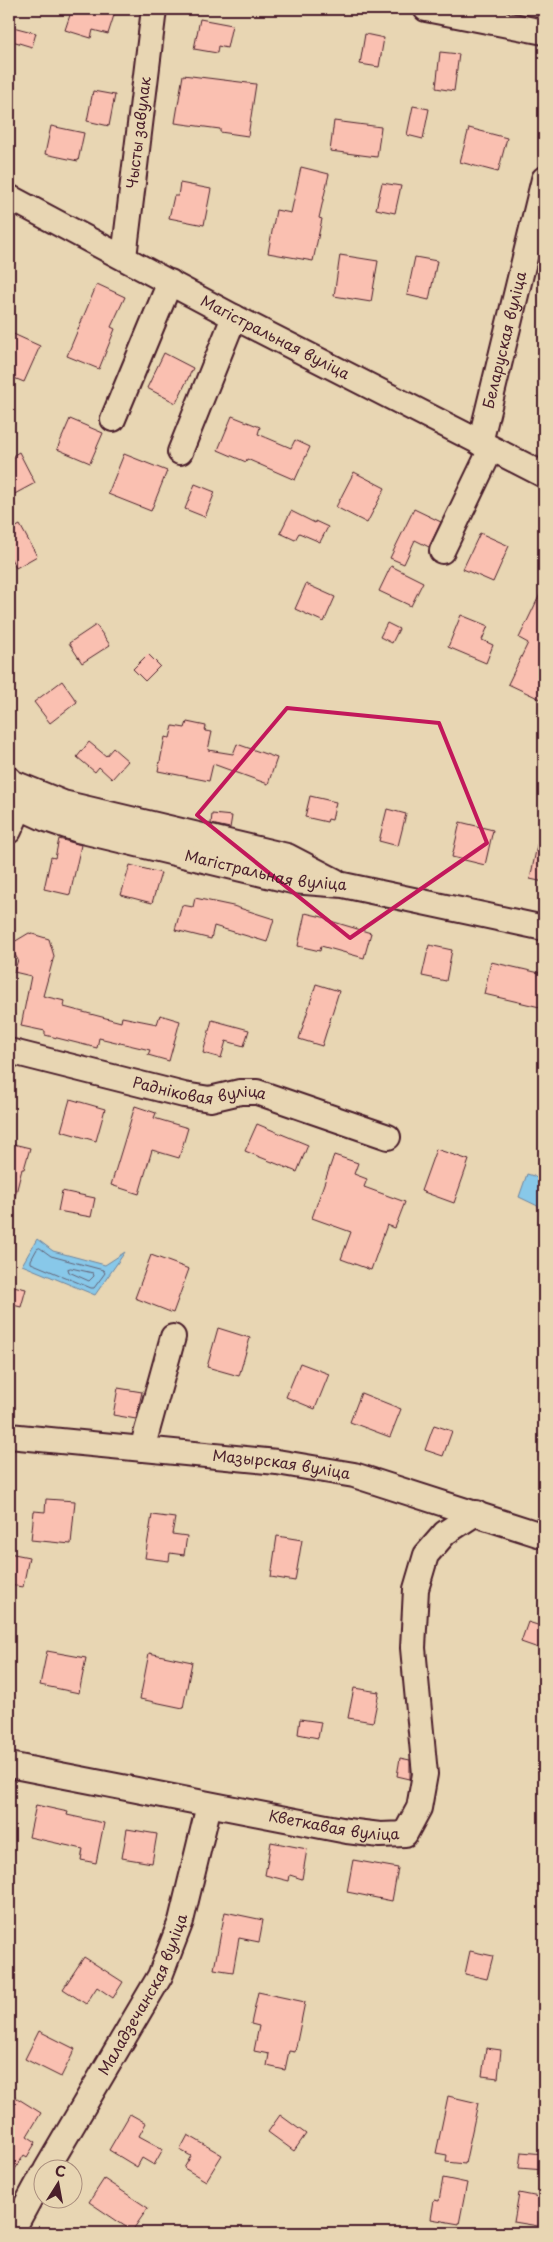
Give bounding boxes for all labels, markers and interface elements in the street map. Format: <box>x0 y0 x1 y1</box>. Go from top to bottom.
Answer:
street label: Чысты завулак <box>119 75 156 190</box>
street label: Беларуская вуліца <box>476 268 531 411</box>
street label: Магістральная вуліца <box>197 288 355 385</box>
street label: Магістральная вуліца <box>183 843 349 895</box>
street label: Радніковая вуліца <box>130 1070 271 1109</box>
street label: Мазырская вуліца <box>212 1443 353 1484</box>
street label: Кветкавая вуліца <box>267 1803 401 1845</box>
street label: Маладзечанская вуліца <box>91 1911 193 2079</box>
text: С <box>53 2159 68 2182</box>
north arrow <box>32 2160 82 2210</box>

